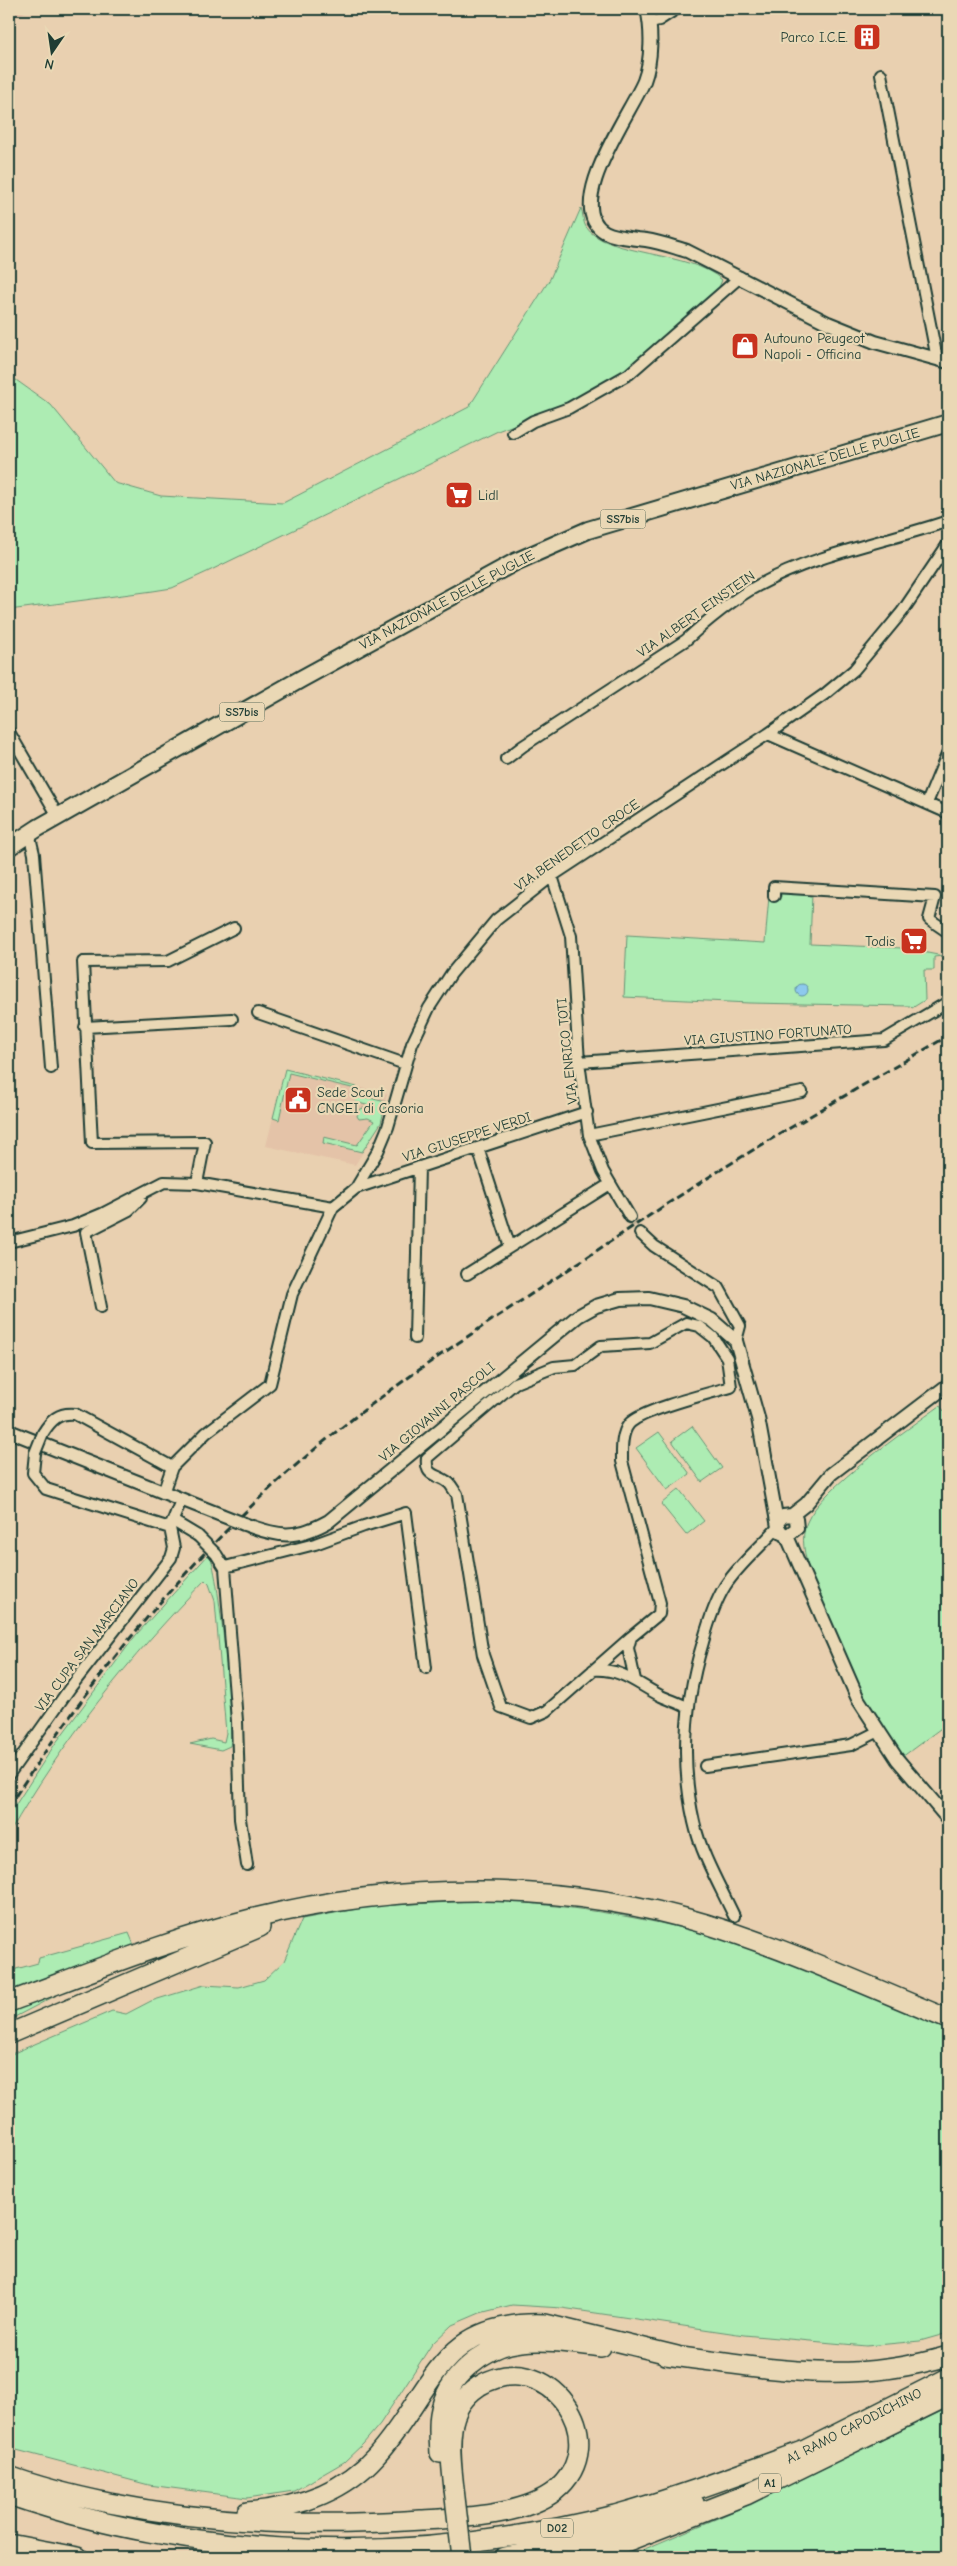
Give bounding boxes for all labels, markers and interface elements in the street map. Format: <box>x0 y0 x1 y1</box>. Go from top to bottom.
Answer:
building icon: Parco I.C.E. <box>852 22 882 52</box>
north arrow <box>28 28 78 78</box>
place label: Parco I.C.E. <box>781 29 848 46</box>
text: N <box>43 55 56 73</box>
place label: Autouno Peugeot Napoli - Officina <box>764 330 865 363</box>
shop icon: Autouno Peugeot Napoli - Officina <box>730 331 760 361</box>
street label: VIA NAZIONALE DELLE PUGLIE <box>729 424 921 494</box>
supermarket icon: Lidl <box>444 480 474 510</box>
place label: Lidl <box>478 487 499 504</box>
road number: SS7bis <box>600 509 646 528</box>
street label: VIA NAZIONALE DELLE PUGLIE <box>357 547 537 653</box>
street label: VIA ALBERT EINSTEIN <box>634 567 758 661</box>
road number: SS7bis <box>220 702 264 722</box>
street label: VIA BENEDETTO CROCE <box>511 795 643 895</box>
supermarket icon: Todis <box>899 926 929 956</box>
place label: Todis <box>865 933 895 950</box>
street label: VIA ENRICO TOTI <box>553 997 581 1105</box>
street label: VIA GIUSTINO FORTUNATO <box>683 1021 853 1049</box>
place label: Sede Scout CNGEI di Casoria <box>317 1084 424 1117</box>
public building icon: Sede Scout CNGEI di Casoria <box>283 1085 313 1115</box>
street label: VIA GIUSEPPE VERDI <box>401 1108 533 1166</box>
street label: VIA GIOVANNI PASCOLI <box>376 1358 498 1466</box>
street label: VIA CUPA SAN MARCIANO <box>31 1575 143 1715</box>
street label: A1 RAMO CAPODICHINO <box>783 2384 925 2468</box>
road number: A1 <box>759 2474 781 2492</box>
road number: D02 <box>541 2518 573 2538</box>

